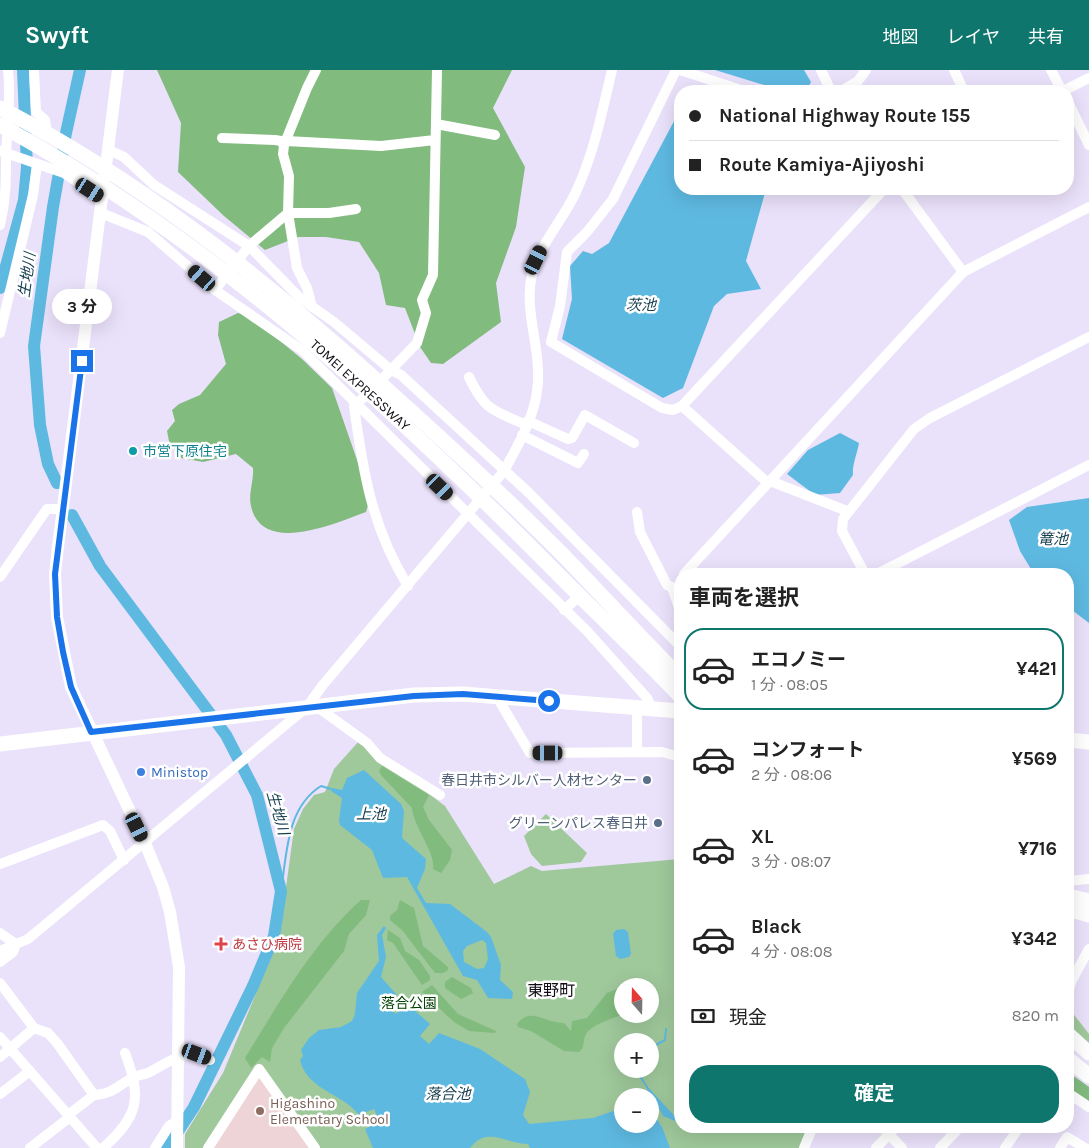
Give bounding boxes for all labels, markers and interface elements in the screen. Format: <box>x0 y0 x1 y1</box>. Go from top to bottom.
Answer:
text: Swyft <box>25 21 89 49</box>
text: 地図 <box>883 26 919 48</box>
text: レイヤ <box>947 26 1000 48</box>
text: 共有 <box>1028 26 1064 48</box>
text: National Highway Route 155 <box>719 105 970 127</box>
text: Route Kamiya-Ajiyoshi <box>719 154 925 176</box>
car <box>73 176 106 204</box>
car <box>522 243 549 277</box>
water label: 生地川 <box>15 249 39 299</box>
car <box>185 262 218 294</box>
callout: 3 分 <box>52 288 112 324</box>
water label: 茨池 <box>626 296 658 314</box>
text: 3 分 <box>67 297 97 316</box>
street label: TOMEI EXPRESSWAY <box>307 336 414 434</box>
route end <box>71 350 93 372</box>
place label: 市営下原住宅 <box>143 443 227 460</box>
marker: 市営下原住宅 <box>127 445 139 457</box>
car <box>423 471 456 503</box>
water label: 篭池 <box>1038 530 1070 548</box>
text: 車両を選択 <box>689 585 799 611</box>
icon: car <box>691 647 736 692</box>
text: エコノミー <box>751 649 846 671</box>
text: ¥421 <box>1016 658 1057 680</box>
text: 1 分 · 08:05 <box>751 675 828 694</box>
route start <box>538 690 560 712</box>
icon: car <box>691 737 736 782</box>
text: コンフォート <box>751 739 864 761</box>
car <box>533 746 563 761</box>
text: ¥569 <box>1012 748 1057 770</box>
place label: Ministop <box>151 764 208 781</box>
text: 2 分 · 08:06 <box>751 765 832 784</box>
marker: Ministop <box>135 766 147 778</box>
place label: 春日井市シルバー人材センター <box>441 772 637 789</box>
marker: 春日井市シルバー人材センター <box>641 774 653 786</box>
water label: 生地川 <box>263 789 293 839</box>
water label: 上池 <box>356 805 388 823</box>
car <box>123 810 150 844</box>
place label: グリーンパレス春日井 <box>509 815 648 832</box>
marker: グリーンパレス春日井 <box>652 817 664 829</box>
text: XL <box>751 826 773 848</box>
icon: car <box>691 827 736 872</box>
text: ¥716 <box>1018 838 1057 860</box>
text: 3 分 · 08:07 <box>751 852 831 871</box>
text: Black <box>751 916 802 938</box>
icon: car <box>691 917 736 962</box>
text: ¥342 <box>1011 928 1057 950</box>
place label: あさひ病院 <box>232 936 302 953</box>
marker: あさひ病院 <box>214 937 228 951</box>
text: 4 分 · 08:08 <box>751 942 833 961</box>
north arrow <box>614 978 659 1022</box>
map controls <box>614 978 659 1133</box>
district label: 東野町 <box>527 981 575 1000</box>
park label: 落合公園 <box>381 995 437 1012</box>
icon: cash <box>689 1002 717 1030</box>
text: 820 m <box>1012 1006 1059 1025</box>
text: 現金 <box>729 1007 767 1029</box>
button: + <box>614 1033 659 1078</box>
car <box>180 1042 213 1066</box>
button: 確定 <box>689 1065 1059 1123</box>
water label: 落合池 <box>425 1085 472 1103</box>
button: − <box>614 1088 659 1133</box>
place label: Higashino Elementary School <box>270 1095 389 1128</box>
marker: Higashino Elementary School <box>254 1105 266 1117</box>

